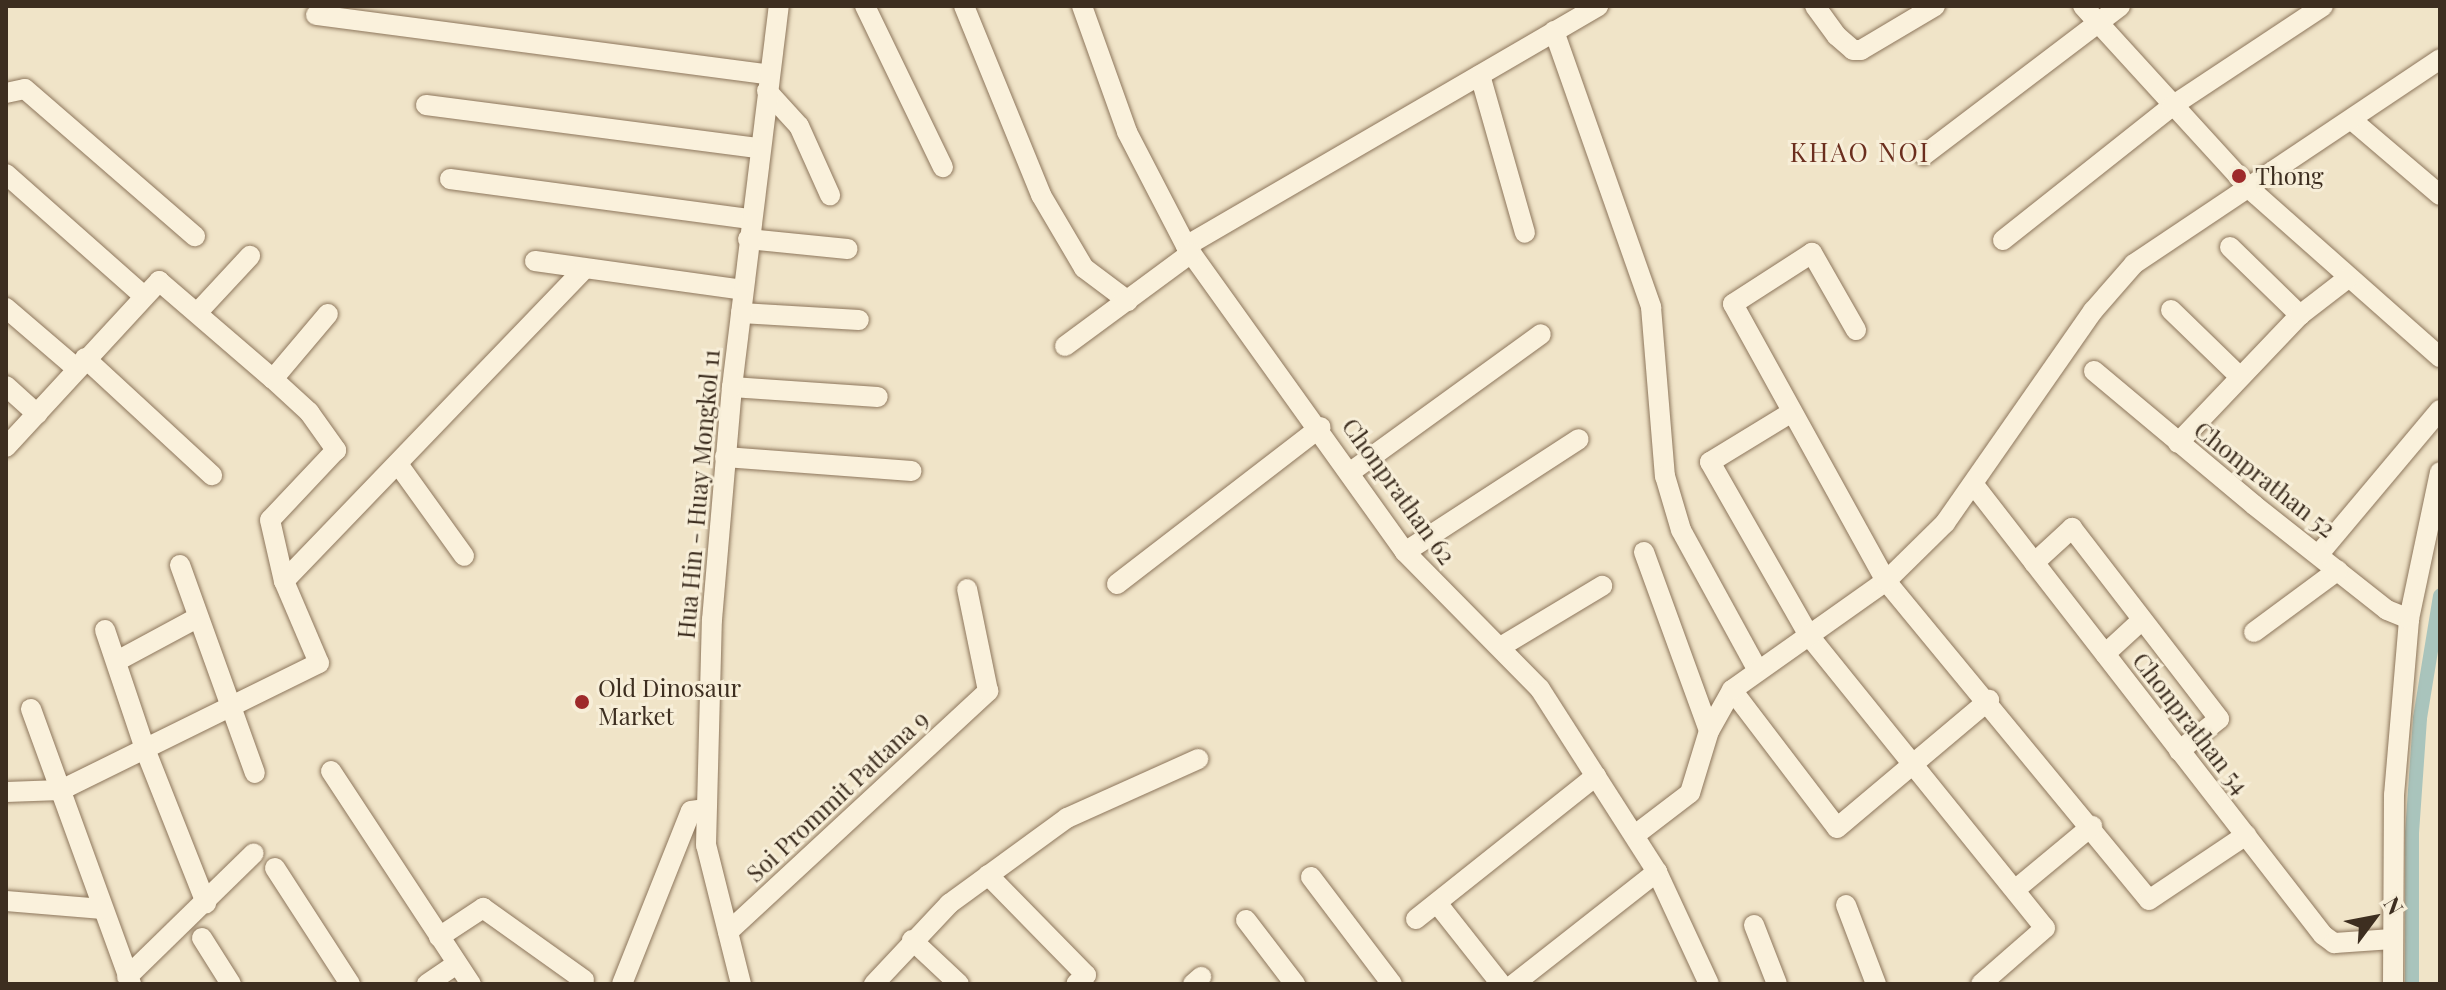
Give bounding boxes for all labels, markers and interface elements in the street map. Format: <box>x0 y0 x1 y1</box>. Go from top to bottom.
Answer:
district label: KHAO NOI <box>1790 136 1930 168</box>
place label: Thong <box>2255 162 2324 190</box>
marker: Thong <box>2230 167 2248 185</box>
street label: Hua Hin - Huay Mongkol 11 <box>671 348 725 640</box>
street label: Chonprathan 62 <box>1336 412 1462 570</box>
street label: Chonprathan 52 <box>2189 415 2341 543</box>
street label: Chonprathan 54 <box>2127 647 2255 799</box>
place label: Old Dinosaur Market <box>598 674 741 730</box>
marker: Old Dinosaur Market <box>573 693 591 711</box>
street label: Soi Prommit Pattana 9 <box>740 704 934 888</box>
north arrow <box>2334 878 2414 958</box>
text: N <box>2377 891 2411 920</box>

